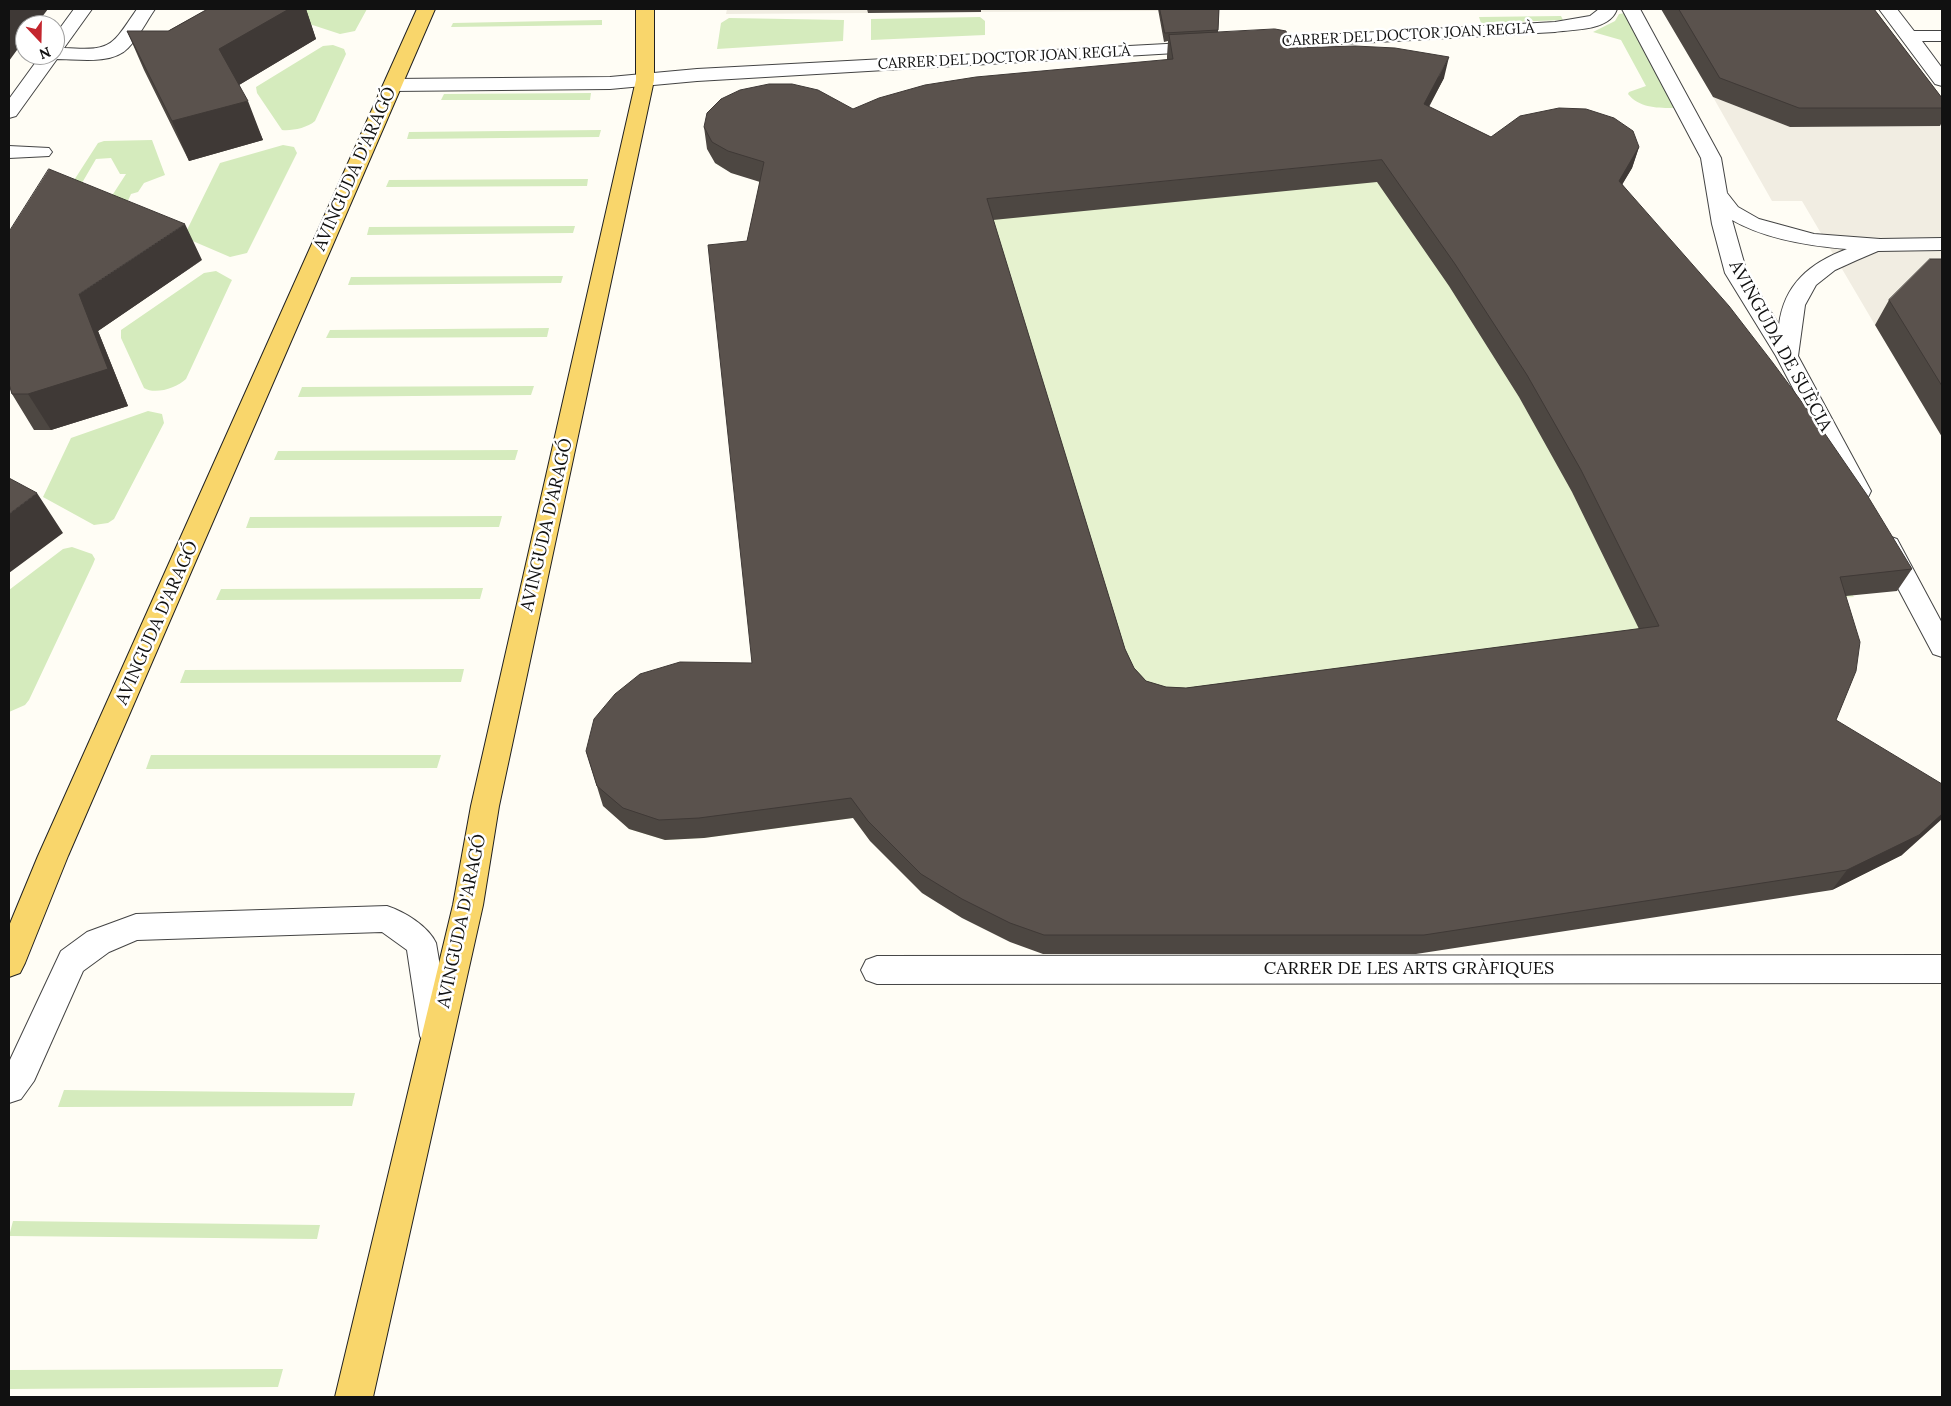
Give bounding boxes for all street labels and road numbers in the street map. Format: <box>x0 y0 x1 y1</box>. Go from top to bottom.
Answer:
street label: CARRER DEL DOCTOR JOAN REGLÀ <box>1281 19 1535 51</box>
street label: CARRER DEL DOCTOR JOAN REGLÀ <box>877 42 1131 74</box>
street label: AVINGUDA D'ARAGÓ <box>309 84 401 254</box>
street label: AVINGUDA DE SUÈCIA <box>1724 257 1836 435</box>
street label: AVINGUDA D'ARAGÓ <box>517 436 577 614</box>
street label: AVINGUDA D'ARAGÓ <box>111 538 203 708</box>
street label: AVINGUDA D'ARAGÓ <box>433 832 491 1010</box>
street label: CARRER DE LES ARTS GRÀFIQUES <box>1264 958 1554 980</box>

